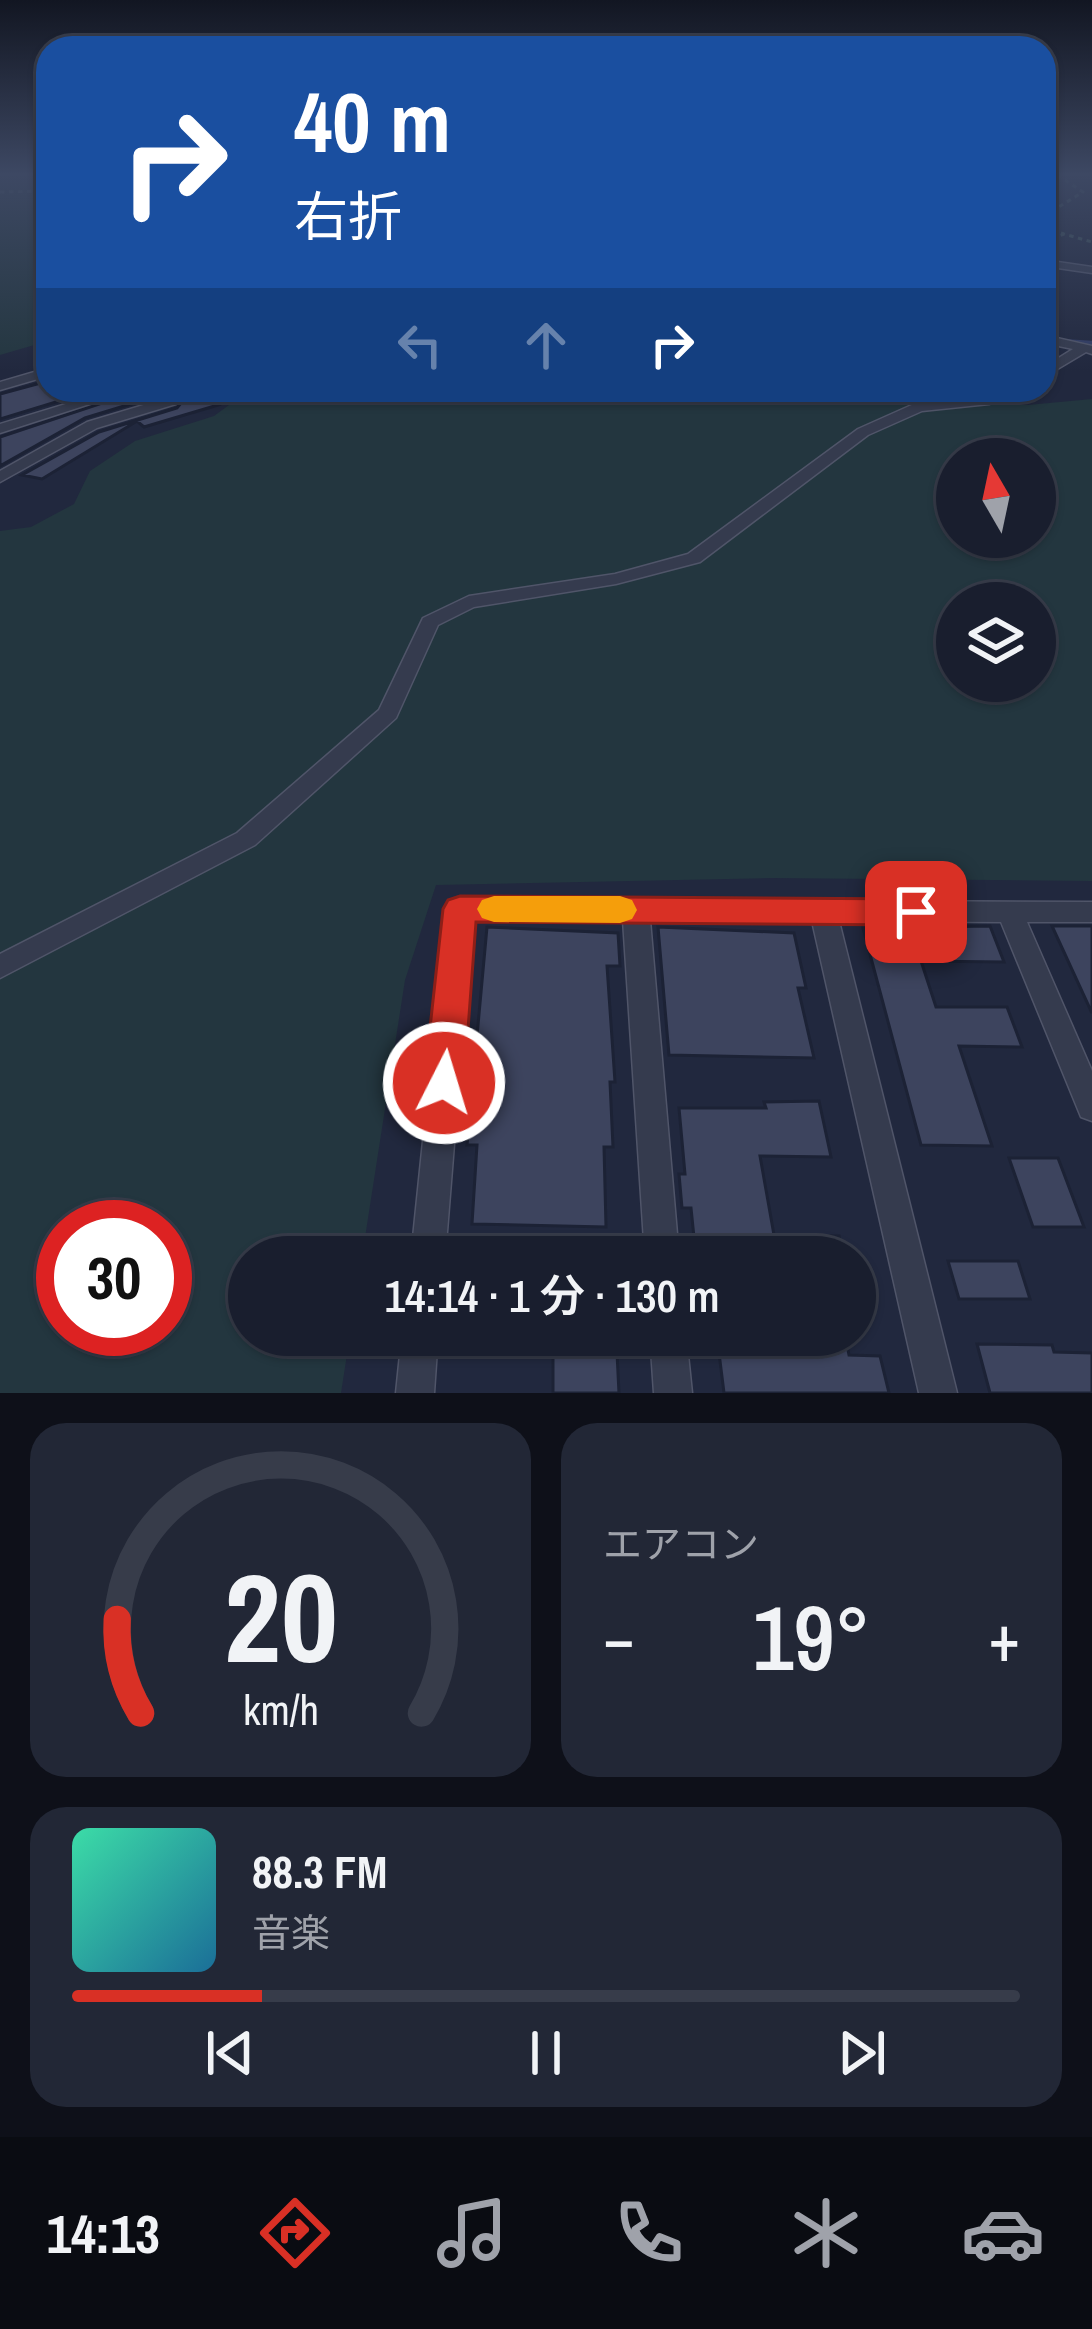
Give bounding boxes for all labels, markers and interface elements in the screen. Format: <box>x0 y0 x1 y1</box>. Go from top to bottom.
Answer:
text: 40 m <box>294 65 451 178</box>
icon: right <box>96 84 252 240</box>
text: 右折 <box>294 180 402 253</box>
icon: left <box>387 312 453 378</box>
icon: ahead <box>513 312 579 378</box>
icon: right <box>639 312 705 378</box>
north arrow <box>936 438 1056 558</box>
map controls <box>936 438 1056 702</box>
button: layers <box>936 582 1056 702</box>
pin <box>865 861 967 963</box>
icon: arrive <box>883 879 949 945</box>
position arrow <box>381 1020 507 1146</box>
speed limit sign: 30 <box>36 1200 192 1356</box>
text: 14:14 · 1 分 · 130 m <box>385 1265 719 1326</box>
text: エアコン <box>603 1518 759 1570</box>
text: 20 <box>224 1533 337 1701</box>
text: 19° <box>752 1577 871 1698</box>
text: − <box>603 1593 635 1682</box>
text: + <box>988 1593 1020 1682</box>
text: km/h <box>242 1681 319 1738</box>
text: 88.3 FM <box>252 1841 387 1902</box>
text: 音楽 <box>252 1907 330 1959</box>
icon: previous <box>197 2020 263 2086</box>
icon: pause <box>513 2020 579 2086</box>
icon: next <box>829 2020 895 2086</box>
icon: directions <box>253 2191 337 2275</box>
icon: music <box>430 2191 514 2275</box>
icon: phone <box>607 2191 691 2275</box>
icon: climate <box>784 2191 868 2275</box>
icon: car <box>961 2191 1045 2275</box>
text: 14:13 <box>47 2197 160 2270</box>

